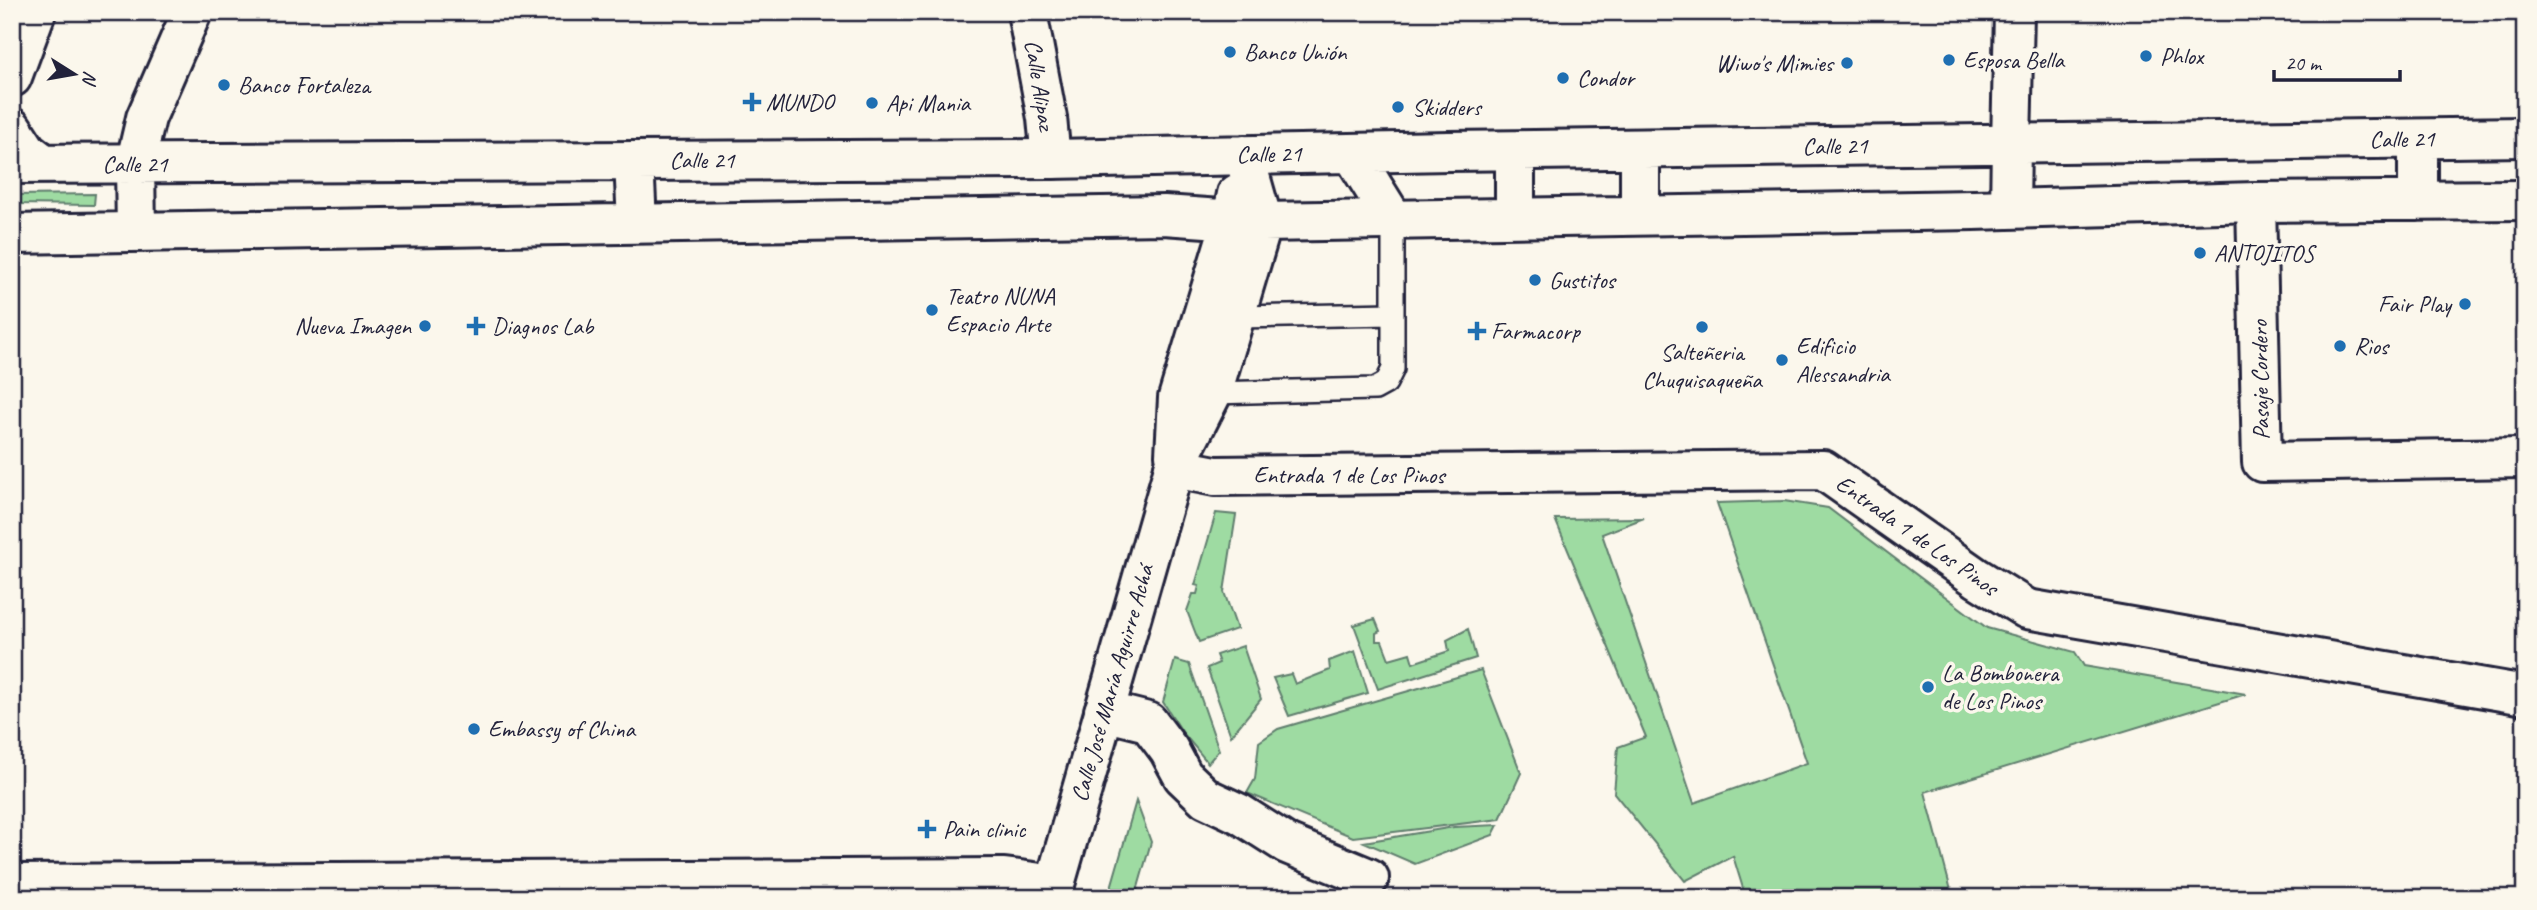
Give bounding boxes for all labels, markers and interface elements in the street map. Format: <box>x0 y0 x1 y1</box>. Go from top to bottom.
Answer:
place label: Banco Unión <box>1244 37 1348 67</box>
north arrow <box>38 38 108 108</box>
street label: Calle Alipaz <box>1018 38 1062 135</box>
scale bar <box>2274 38 2400 82</box>
place label: Phlox <box>2160 41 2205 71</box>
marker: Banco Unión <box>1222 44 1238 60</box>
place label: Esposa Bella <box>1963 45 2065 75</box>
place label: Wiwo's Mimies <box>1716 48 1835 78</box>
marker: Phlox <box>2138 48 2154 64</box>
text: 20 m <box>2285 50 2323 76</box>
marker: Esposa Bella <box>1941 52 1957 68</box>
marker: Wiwo's Mimies <box>1839 55 1855 71</box>
place label: Condor <box>1577 63 1637 93</box>
text: N <box>76 69 103 88</box>
place label: Banco Fortaleza <box>238 70 372 100</box>
marker: Condor <box>1555 70 1571 86</box>
marker: Banco Fortaleza <box>216 77 232 93</box>
place label: MUNDO <box>766 87 836 117</box>
place label: Api Mania <box>886 88 972 118</box>
place label: Skidders <box>1412 92 1483 122</box>
marker: MUNDO <box>744 94 760 110</box>
marker: Api Mania <box>864 95 880 111</box>
marker: Skidders <box>1390 99 1406 115</box>
street label: Calle 21 <box>2369 123 2436 155</box>
street label: Calle 21 <box>1802 130 1869 162</box>
street label: Calle 21 <box>1236 138 1303 170</box>
street label: Calle 21 <box>669 145 736 175</box>
street label: Calle 21 <box>102 149 169 179</box>
place label: ANTOJITOS <box>2214 238 2317 268</box>
marker: ANTOJITOS <box>2192 245 2208 261</box>
place label: Gustitos <box>1549 265 1618 295</box>
marker: Gustitos <box>1527 272 1543 288</box>
place label: Teatro NUNA Espacio Arte <box>946 281 1056 339</box>
place label: Fair Play <box>2378 289 2453 319</box>
marker: Fair Play <box>2457 296 2473 312</box>
marker: Teatro NUNA Espacio Arte <box>924 302 940 318</box>
place label: Nueva Imagen <box>294 311 412 341</box>
place label: Diagnos Lab <box>492 311 595 341</box>
marker: Diagnos Lab <box>466 316 486 336</box>
place label: Farmacorp <box>1491 316 1582 346</box>
marker: Nueva Imagen <box>417 318 433 334</box>
street label: Pasaje Cordero <box>2244 318 2276 440</box>
marker: Salteñeria Chuquisaqueña <box>1694 319 1710 335</box>
marker: Farmacorp <box>1469 323 1485 339</box>
place label: Edificio Alessandria <box>1796 331 1891 389</box>
place label: Rìos <box>2354 331 2391 361</box>
place label: Salteñeria Chuquisaqueña <box>1642 337 1763 395</box>
marker: Rìos <box>2332 338 2348 354</box>
marker: Edificio Alessandria <box>1774 352 1790 368</box>
street label: Entrada 1 de Los Pinos <box>1253 460 1447 490</box>
street label: Entrada 1 de Los Pinos <box>1830 468 2006 604</box>
street label: Calle José María Aguirre Achá <box>1064 559 1161 805</box>
place label: La Bombonera de Los Pinos <box>1942 658 2060 716</box>
marker: La Bombonera de Los Pinos <box>1920 679 1936 695</box>
place label: Embassy of China <box>488 714 636 744</box>
marker: Embassy of China <box>466 721 482 737</box>
place label: Pain clinic <box>943 814 1027 844</box>
marker: Pain clinic <box>917 819 937 839</box>

